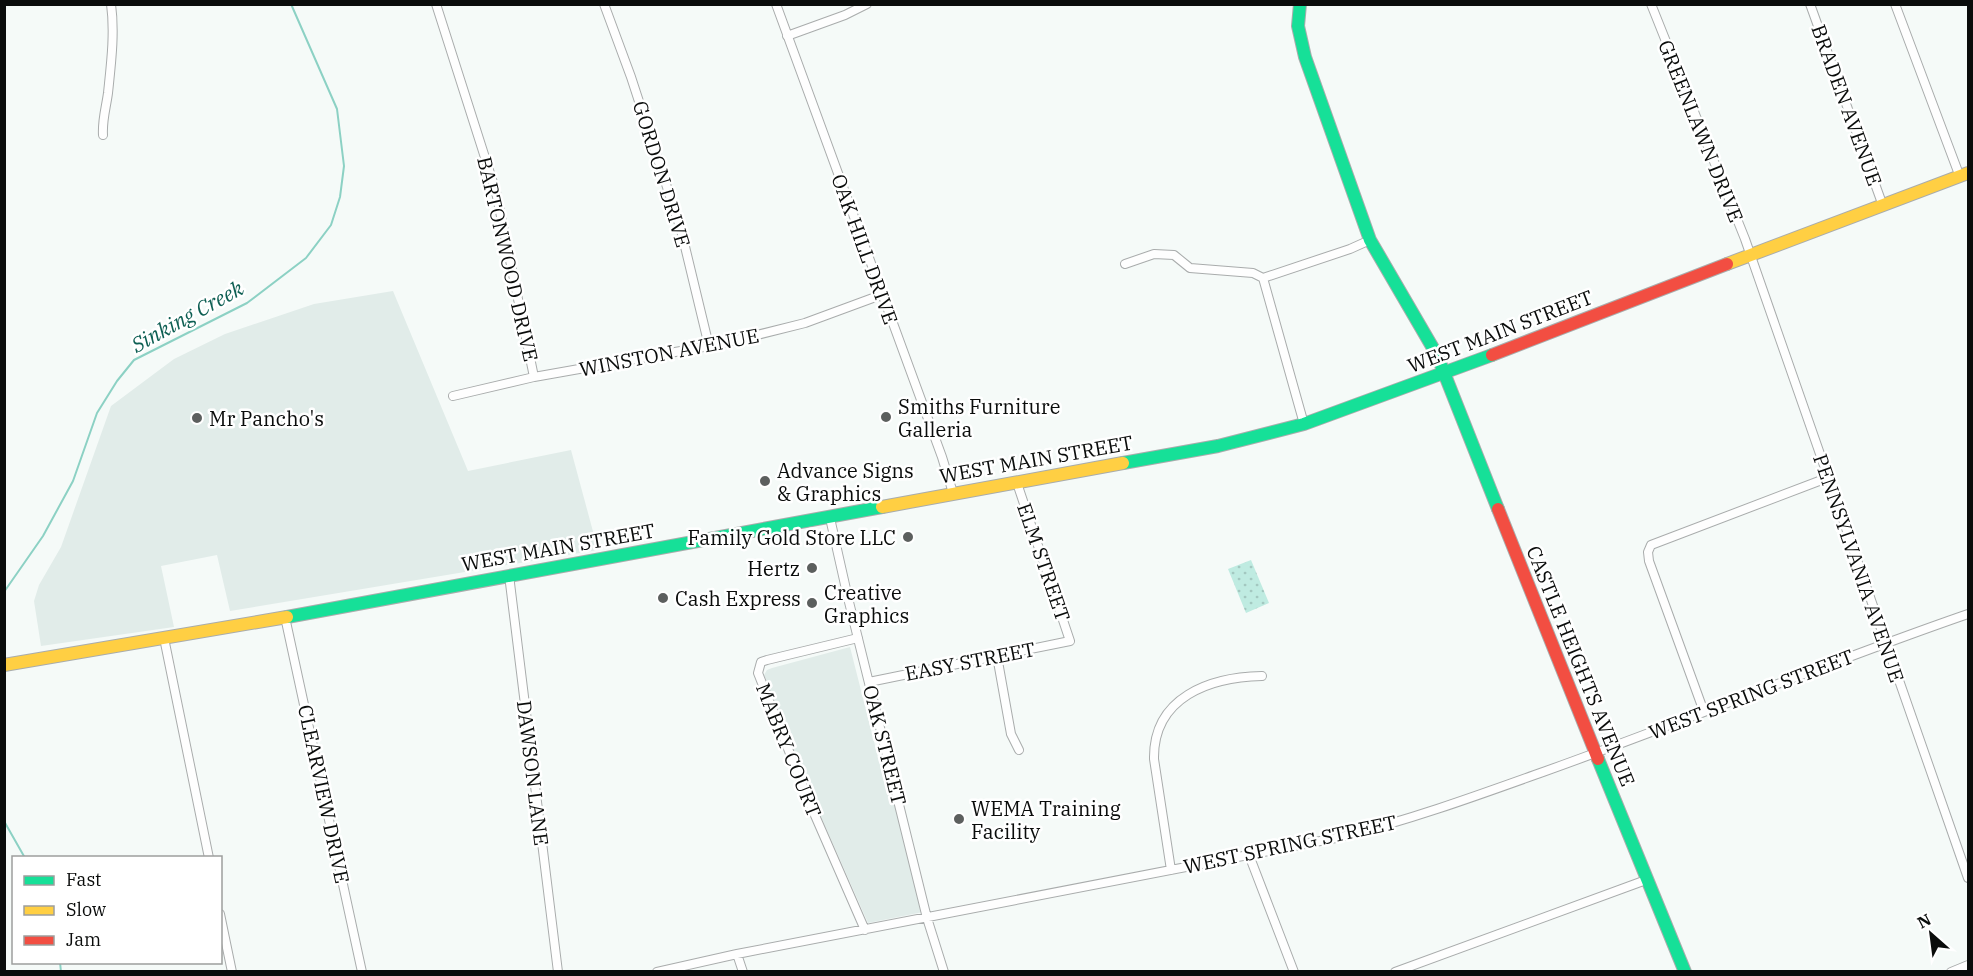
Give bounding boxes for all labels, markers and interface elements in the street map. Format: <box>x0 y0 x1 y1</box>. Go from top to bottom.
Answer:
street label: BRADEN AVENUE <box>1805 21 1889 189</box>
street label: GREENLAWN DRIVE <box>1652 36 1750 226</box>
street label: GORDON DRIVE <box>627 97 697 251</box>
street label: BARTONWOOD DRIVE <box>471 154 545 364</box>
street label: OAK HILL DRIVE <box>825 170 905 328</box>
water label: Sinking Creek <box>125 273 249 359</box>
street label: WEST MAIN STREET <box>1404 283 1596 379</box>
street label: WINSTON AVENUE <box>577 321 761 383</box>
place label: Smiths Furniture Galleria <box>898 393 1060 443</box>
place label: Mr Pancho's <box>209 405 324 432</box>
marker: Smiths Furniture Galleria <box>879 410 893 424</box>
marker: Mr Pancho's <box>190 411 204 425</box>
street label: WEST MAIN STREET <box>937 429 1135 489</box>
street label: PENNSYLVANIA AVENUE <box>1807 450 1911 686</box>
place label: Advance Signs & Graphics <box>777 457 914 507</box>
marker: Advance Signs & Graphics <box>758 474 772 488</box>
street label: ELM STREET <box>1011 499 1077 625</box>
street label: WEST MAIN STREET <box>459 517 657 577</box>
place label: Family Gold Store LLC <box>687 524 896 551</box>
marker: Family Gold Store LLC <box>901 530 915 544</box>
street label: CASTLE HEIGHTS AVENUE <box>1520 542 1642 790</box>
place label: Hertz <box>747 555 800 582</box>
marker: Hertz <box>805 561 819 575</box>
place label: Creative Graphics <box>824 579 909 629</box>
place label: Cash Express <box>675 585 801 612</box>
marker: Cash Express <box>656 591 670 605</box>
marker: Creative Graphics <box>805 596 819 610</box>
street label: EASY STREET <box>903 635 1037 687</box>
street label: WEST SPRING STREET <box>1645 642 1857 746</box>
street label: MABRY COURT <box>750 679 828 821</box>
street label: OAK STREET <box>857 682 913 808</box>
street label: DAWSON LANE <box>511 699 555 847</box>
street label: CLEARVIEW DRIVE <box>292 702 356 886</box>
place label: WEMA Training Facility <box>971 795 1121 845</box>
street label: WEST SPRING STREET <box>1181 808 1399 880</box>
marker: WEMA Training Facility <box>952 812 966 826</box>
legend <box>12 856 222 964</box>
text: Fast <box>66 868 101 891</box>
text: Slow <box>66 898 106 921</box>
north arrow <box>1901 904 1961 964</box>
text: N <box>1914 909 1934 933</box>
text: Jam <box>66 928 101 951</box>

